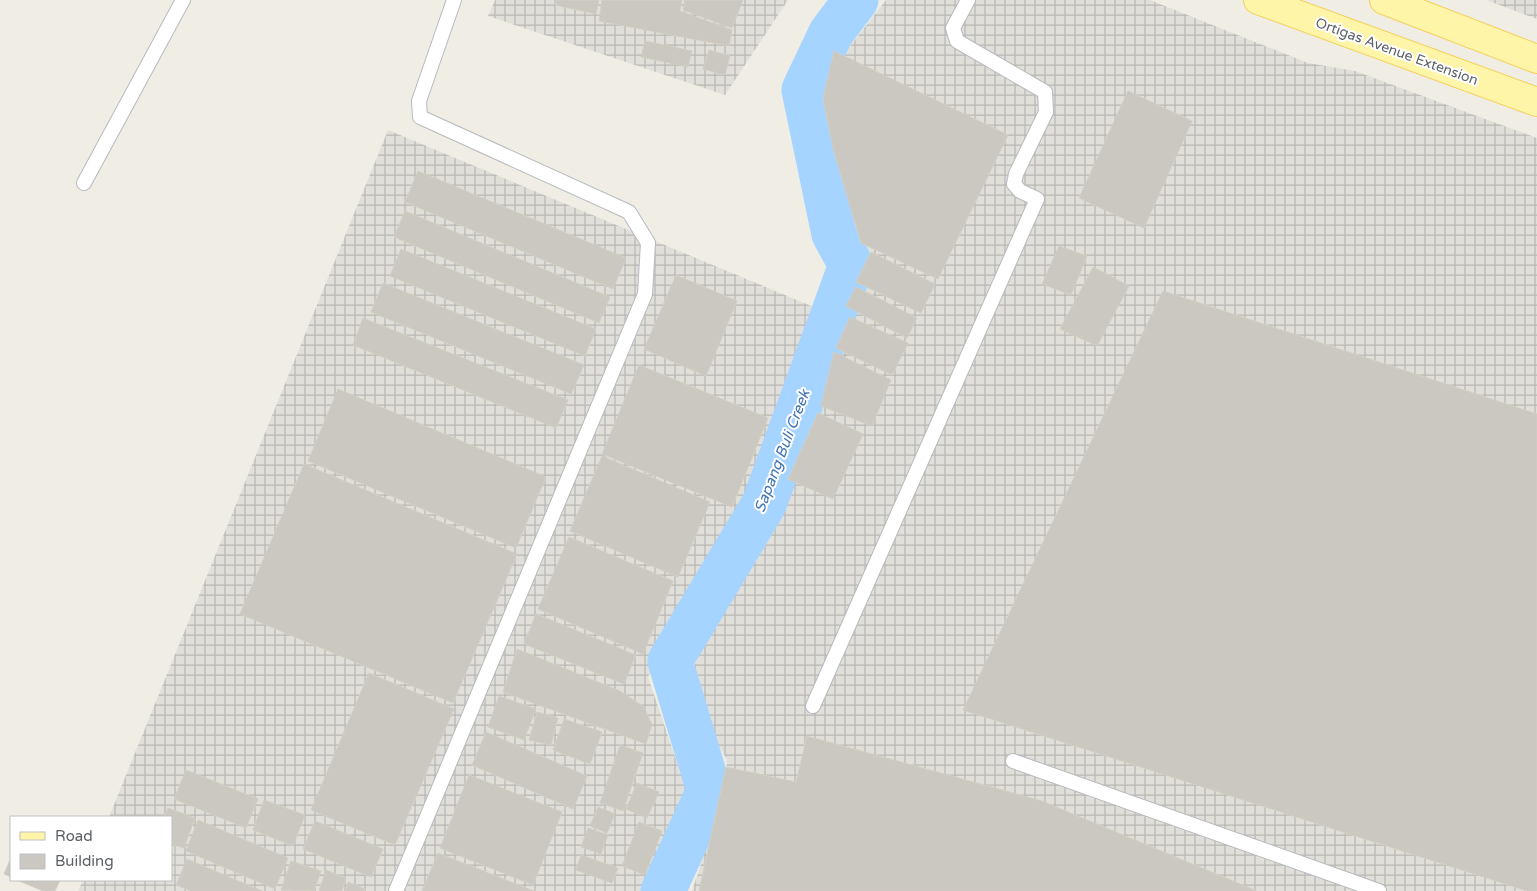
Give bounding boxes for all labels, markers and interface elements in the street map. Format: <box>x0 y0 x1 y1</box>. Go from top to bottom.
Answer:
street label: Ortigas Avenue Extension <box>1313 14 1480 89</box>
water label: Sapang Buli Creek <box>750 385 814 515</box>
legend <box>10 816 172 881</box>
text: Road <box>55 827 93 845</box>
text: Building <box>55 852 114 870</box>

